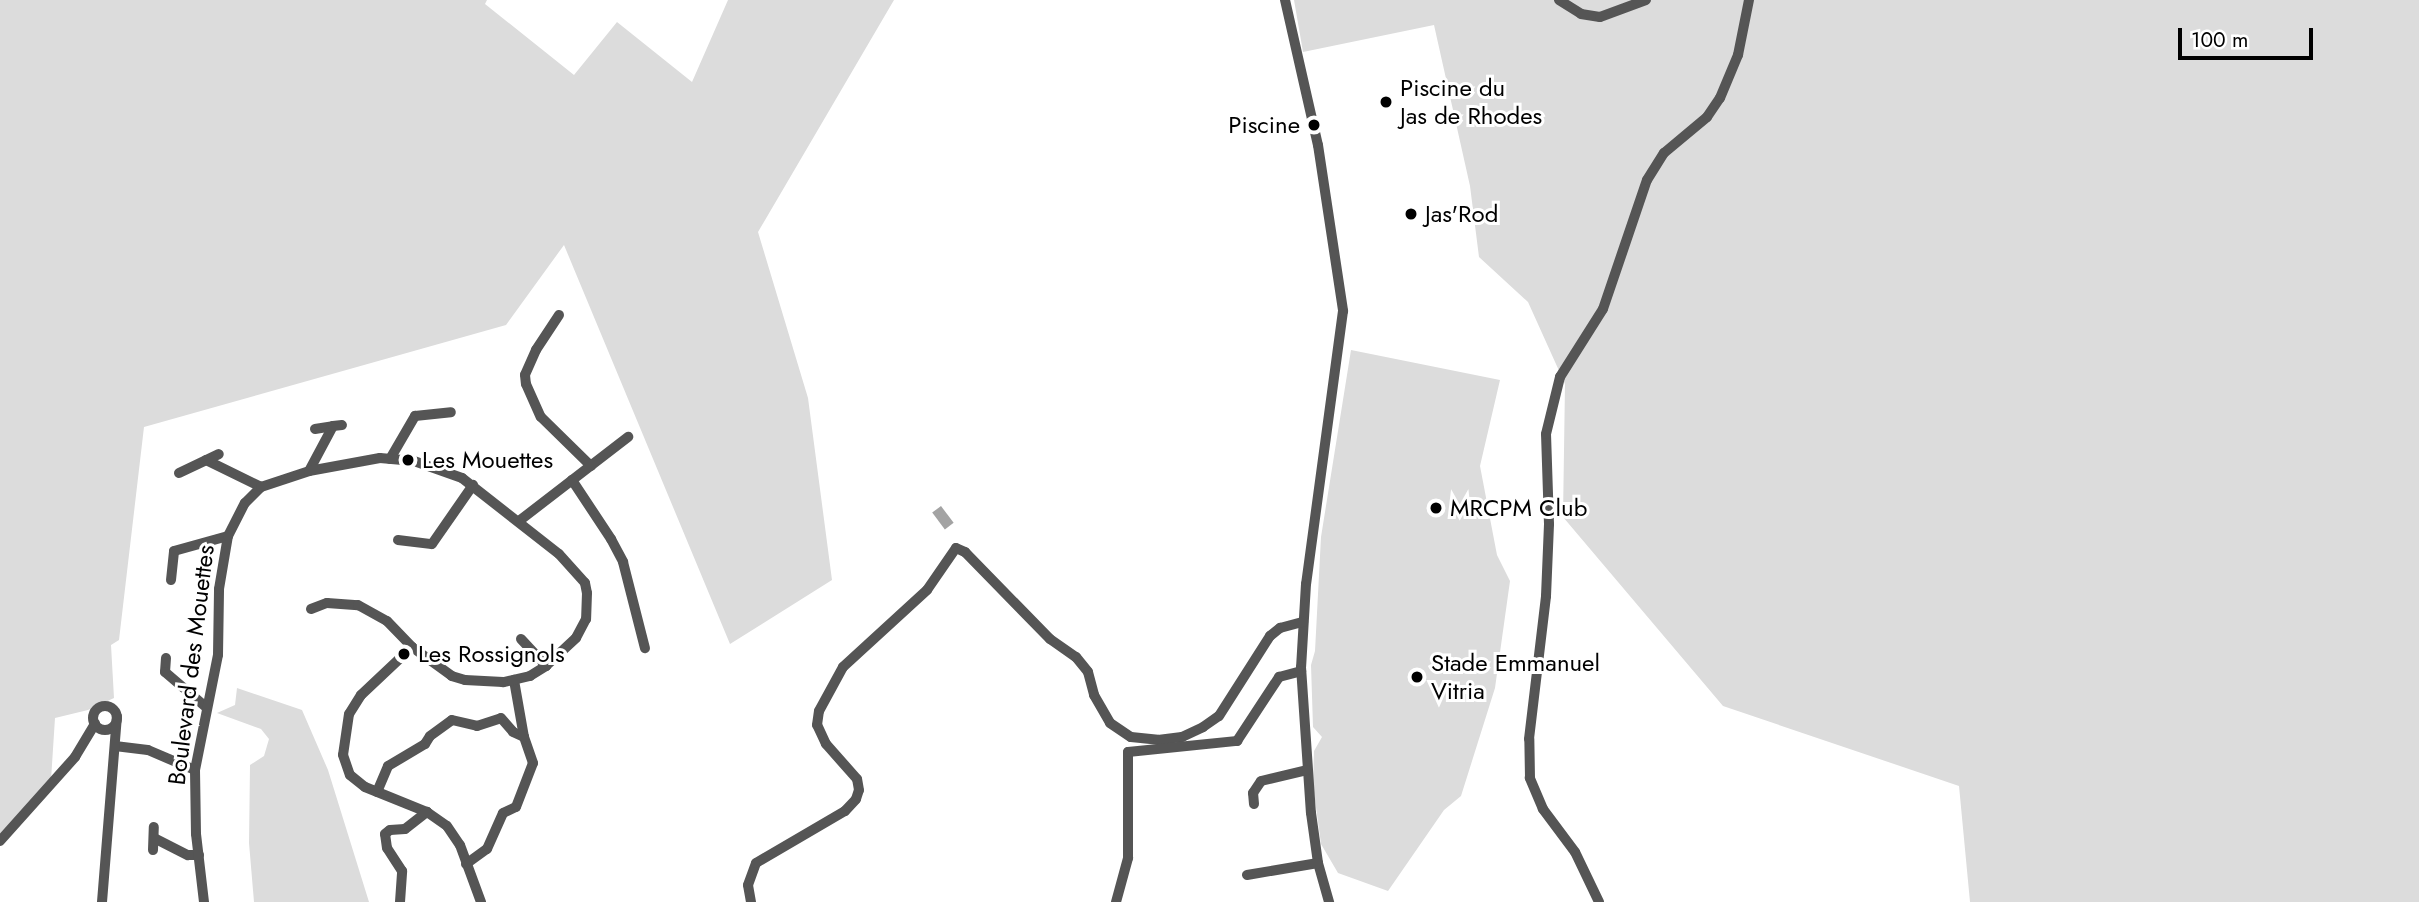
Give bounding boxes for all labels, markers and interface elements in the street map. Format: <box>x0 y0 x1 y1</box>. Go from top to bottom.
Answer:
scale bar <box>2181 14 2316 58</box>
text: 100 m <box>2191 25 2248 55</box>
place label: Piscine du Jas de Rhodes <box>1400 74 1542 130</box>
marker: Piscine du Jas de Rhodes <box>1378 94 1394 110</box>
place label: Piscine <box>1228 111 1300 139</box>
marker: Piscine <box>1306 117 1322 133</box>
place label: Jas'Rod <box>1425 200 1498 228</box>
marker: Jas'Rod <box>1403 206 1419 222</box>
place label: Les Mouettes <box>422 446 553 474</box>
marker: Les Mouettes <box>400 452 416 468</box>
place label: MRCPM Club <box>1450 494 1587 522</box>
marker: MRCPM Club <box>1428 500 1444 516</box>
street label: Boulevard des Mouettes <box>162 543 220 787</box>
place label: Les Rossignols <box>418 640 565 668</box>
marker: Les Rossignols <box>396 646 412 662</box>
place label: Stade Emmanuel Vitria <box>1431 649 1600 705</box>
marker: Stade Emmanuel Vitria <box>1409 669 1425 685</box>

